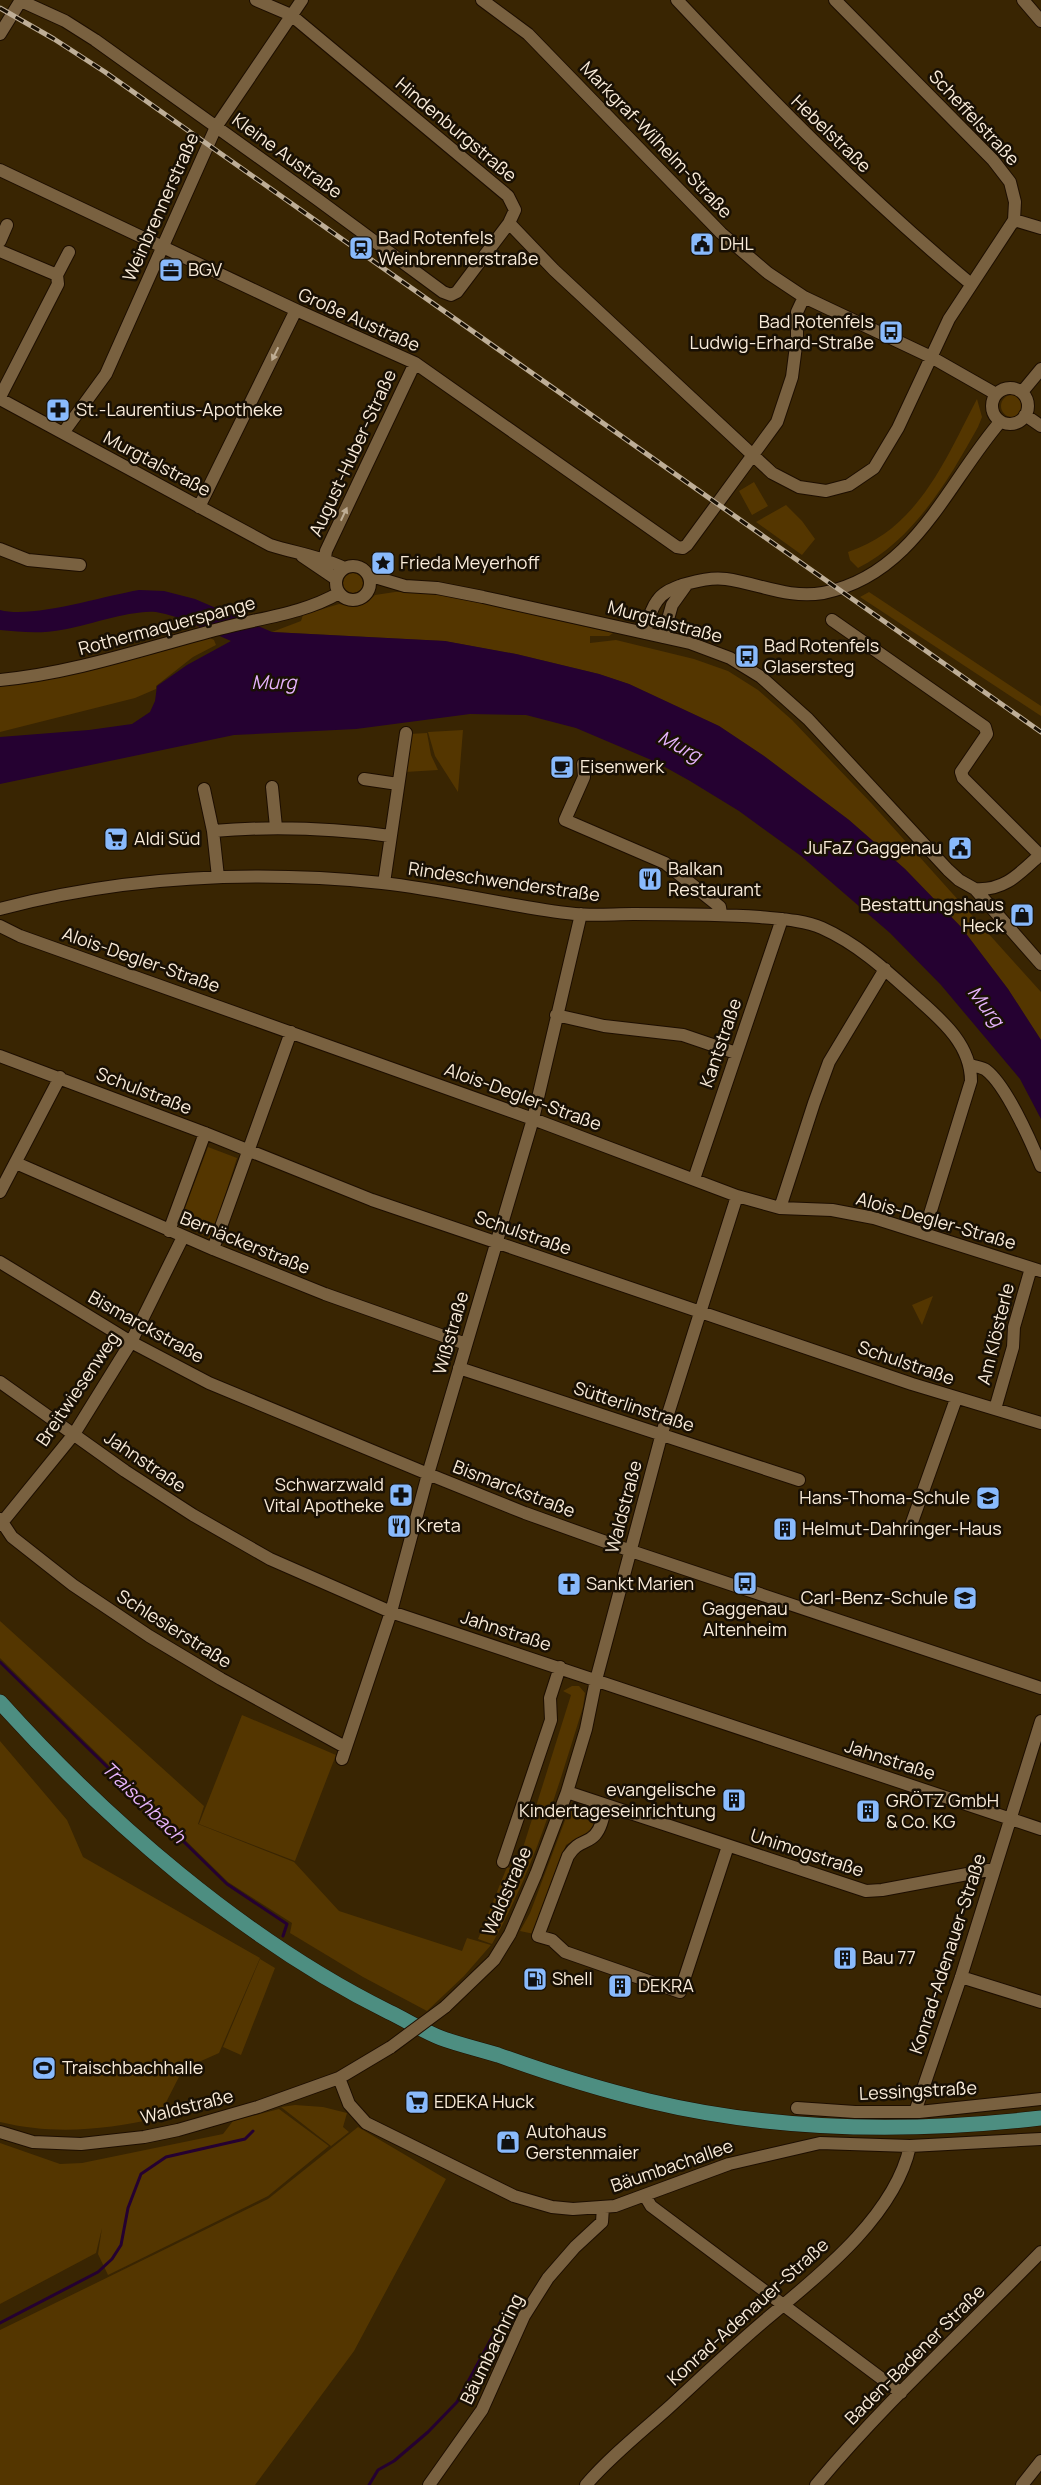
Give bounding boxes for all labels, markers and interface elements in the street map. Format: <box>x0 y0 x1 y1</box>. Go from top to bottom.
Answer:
street label: Markgraf-Wilhelm-Straße <box>575 56 738 223</box>
street label: Scheffelstraße <box>924 64 1025 170</box>
street label: Hindenburgstraße <box>391 72 522 187</box>
street label: Hebelstraße <box>787 89 877 177</box>
street label: Kleine Austraße <box>228 107 347 203</box>
street label: Weinbrennerstraße <box>116 128 204 285</box>
place label: Bad Rotenfels Weinbrennerstraße <box>378 225 538 270</box>
public building icon: DHL <box>689 231 715 257</box>
place label: DHL <box>720 231 754 255</box>
station icon: Bad Rotenfels Weinbrennerstraße <box>348 235 374 261</box>
office icon: BGV <box>158 257 184 283</box>
place label: BGV <box>188 257 222 281</box>
street label: Große Austraße <box>295 282 424 357</box>
place label: Bad Rotenfels Ludwig-Erhard-Straße <box>690 309 874 354</box>
bus stop icon: Bad Rotenfels Ludwig-Erhard-Straße <box>878 319 904 345</box>
one-way arrow <box>270 347 278 361</box>
street label: August-Huber-Straße <box>303 365 401 540</box>
pharmacy icon: St.-Laurentius-Apotheke <box>45 397 71 423</box>
place label: St.-Laurentius-Apotheke <box>76 397 283 421</box>
street label: Murgtalstraße <box>100 425 215 501</box>
one-way arrow <box>340 507 348 521</box>
place icon: Frieda Meyerhoff <box>370 550 396 576</box>
place label: Frieda Meyerhoff <box>400 550 539 574</box>
street label: Rothermaquerspange <box>76 590 258 660</box>
street label: Murgtalstraße <box>605 594 725 648</box>
place label: Bad Rotenfels Glasersteg <box>764 633 879 678</box>
bus stop icon: Bad Rotenfels Glasersteg <box>734 643 760 669</box>
water label: Murg <box>252 669 298 695</box>
water label: Murg <box>654 724 707 769</box>
cafe icon: Eisenwerk <box>549 754 575 780</box>
place label: Eisenwerk <box>580 754 665 778</box>
supermarket icon: Aldi Süd <box>103 826 129 852</box>
place label: Aldi Süd <box>134 826 201 850</box>
place label: JuFaZ Gaggenau <box>804 835 942 859</box>
public building icon: JuFaZ Gaggenau <box>947 835 973 861</box>
street label: Rindeschwenderstraße <box>407 856 601 906</box>
place label: Balkan Restaurant <box>668 856 761 901</box>
restaurant icon: Balkan Restaurant <box>637 866 663 892</box>
place label: Bestattungshaus Heck <box>860 892 1005 937</box>
shop icon: Bestattungshaus Heck <box>1009 902 1035 928</box>
street label: Alois-Degler-Straße <box>59 921 223 997</box>
water label: Murg <box>962 980 1011 1033</box>
street label: Kantstraße <box>694 995 746 1090</box>
street label: Alois-Degler-Straße <box>442 1057 605 1136</box>
street label: Schulstraße <box>93 1061 196 1119</box>
street label: Alois-Degler-Straße <box>854 1186 1019 1254</box>
street label: Schulstraße <box>472 1204 575 1260</box>
street label: Bernäckerstraße <box>177 1205 314 1279</box>
street label: Am Klösterle <box>971 1281 1019 1387</box>
street label: Bismarckstraße <box>84 1284 209 1368</box>
street label: Wißstraße <box>427 1288 473 1377</box>
street label: Breitwiesenweg <box>30 1327 124 1450</box>
street label: Schulstraße <box>855 1334 958 1390</box>
street label: Sütterlinstraße <box>571 1375 698 1437</box>
street label: Jahnstraße <box>100 1425 191 1497</box>
street label: Bismarckstraße <box>450 1454 579 1522</box>
street label: Waldstraße <box>599 1458 647 1556</box>
place label: Schwarzwald Vital Apotheke <box>264 1472 384 1517</box>
pharmacy icon: Schwarzwald Vital Apotheke <box>388 1482 414 1508</box>
place label: Hans-Thoma-Schule <box>799 1485 970 1509</box>
school or university icon: Hans-Thoma-Schule <box>975 1485 1001 1511</box>
restaurant icon: Kreta <box>386 1513 412 1539</box>
place label: Kreta <box>416 1513 461 1537</box>
building icon: Helmut-Dahringer-Haus <box>772 1516 798 1542</box>
place label: Helmut-Dahringer-Haus <box>802 1516 1002 1540</box>
bus stop icon: Gaggenau Altenheim <box>732 1570 758 1596</box>
church icon: Sankt Marien <box>556 1571 582 1597</box>
place label: Sankt Marien <box>586 1571 694 1595</box>
street label: Schlesierstraße <box>113 1583 236 1673</box>
place label: Carl-Benz-Schule <box>801 1585 948 1609</box>
school or university icon: Carl-Benz-Schule <box>952 1585 978 1611</box>
place label: Gaggenau Altenheim <box>702 1596 788 1641</box>
street label: Jahnstraße <box>458 1604 555 1656</box>
street label: Jahnstraße <box>842 1733 939 1785</box>
water label: Traischbach <box>96 1755 192 1849</box>
place label: evangelische Kindertageseinrichtung <box>519 1777 716 1822</box>
building icon: evangelische Kindertageseinrichtung <box>721 1787 747 1813</box>
place label: GRÖTZ GmbH & Co. KG <box>886 1788 999 1833</box>
building icon: GRÖTZ GmbH & Co. KG <box>855 1798 881 1824</box>
street label: Unimogstraße <box>747 1822 867 1882</box>
street label: Waldstraße <box>476 1842 536 1939</box>
street label: Konrad-Adenauer-Straße <box>903 1850 991 2057</box>
building icon: Bau 77 <box>832 1945 858 1971</box>
place label: Bau 77 <box>862 1945 916 1969</box>
fuel station icon: Shell <box>522 1966 548 1992</box>
place label: Shell <box>552 1966 593 1990</box>
building icon: DEKRA <box>607 1973 633 1999</box>
place label: DEKRA <box>638 1973 694 1997</box>
sports icon: Traischbachhalle <box>31 2055 57 2081</box>
place label: Traischbachhalle <box>62 2055 203 2079</box>
street label: Lessingstraße <box>858 2075 978 2105</box>
street label: Waldstraße <box>138 2083 236 2129</box>
supermarket icon: EDEKA Huck <box>404 2089 430 2115</box>
place label: EDEKA Huck <box>434 2089 535 2113</box>
place label: Autohaus Gerstenmaier <box>526 2119 640 2164</box>
shop icon: Autohaus Gerstenmaier <box>495 2129 521 2155</box>
street label: Bäumbachallee <box>607 2133 736 2197</box>
street label: Konrad-Adenauer-Straße <box>662 2232 833 2390</box>
street label: Baden-Badener Straße <box>839 2279 990 2430</box>
street label: Bäumbachring <box>454 2289 528 2408</box>

